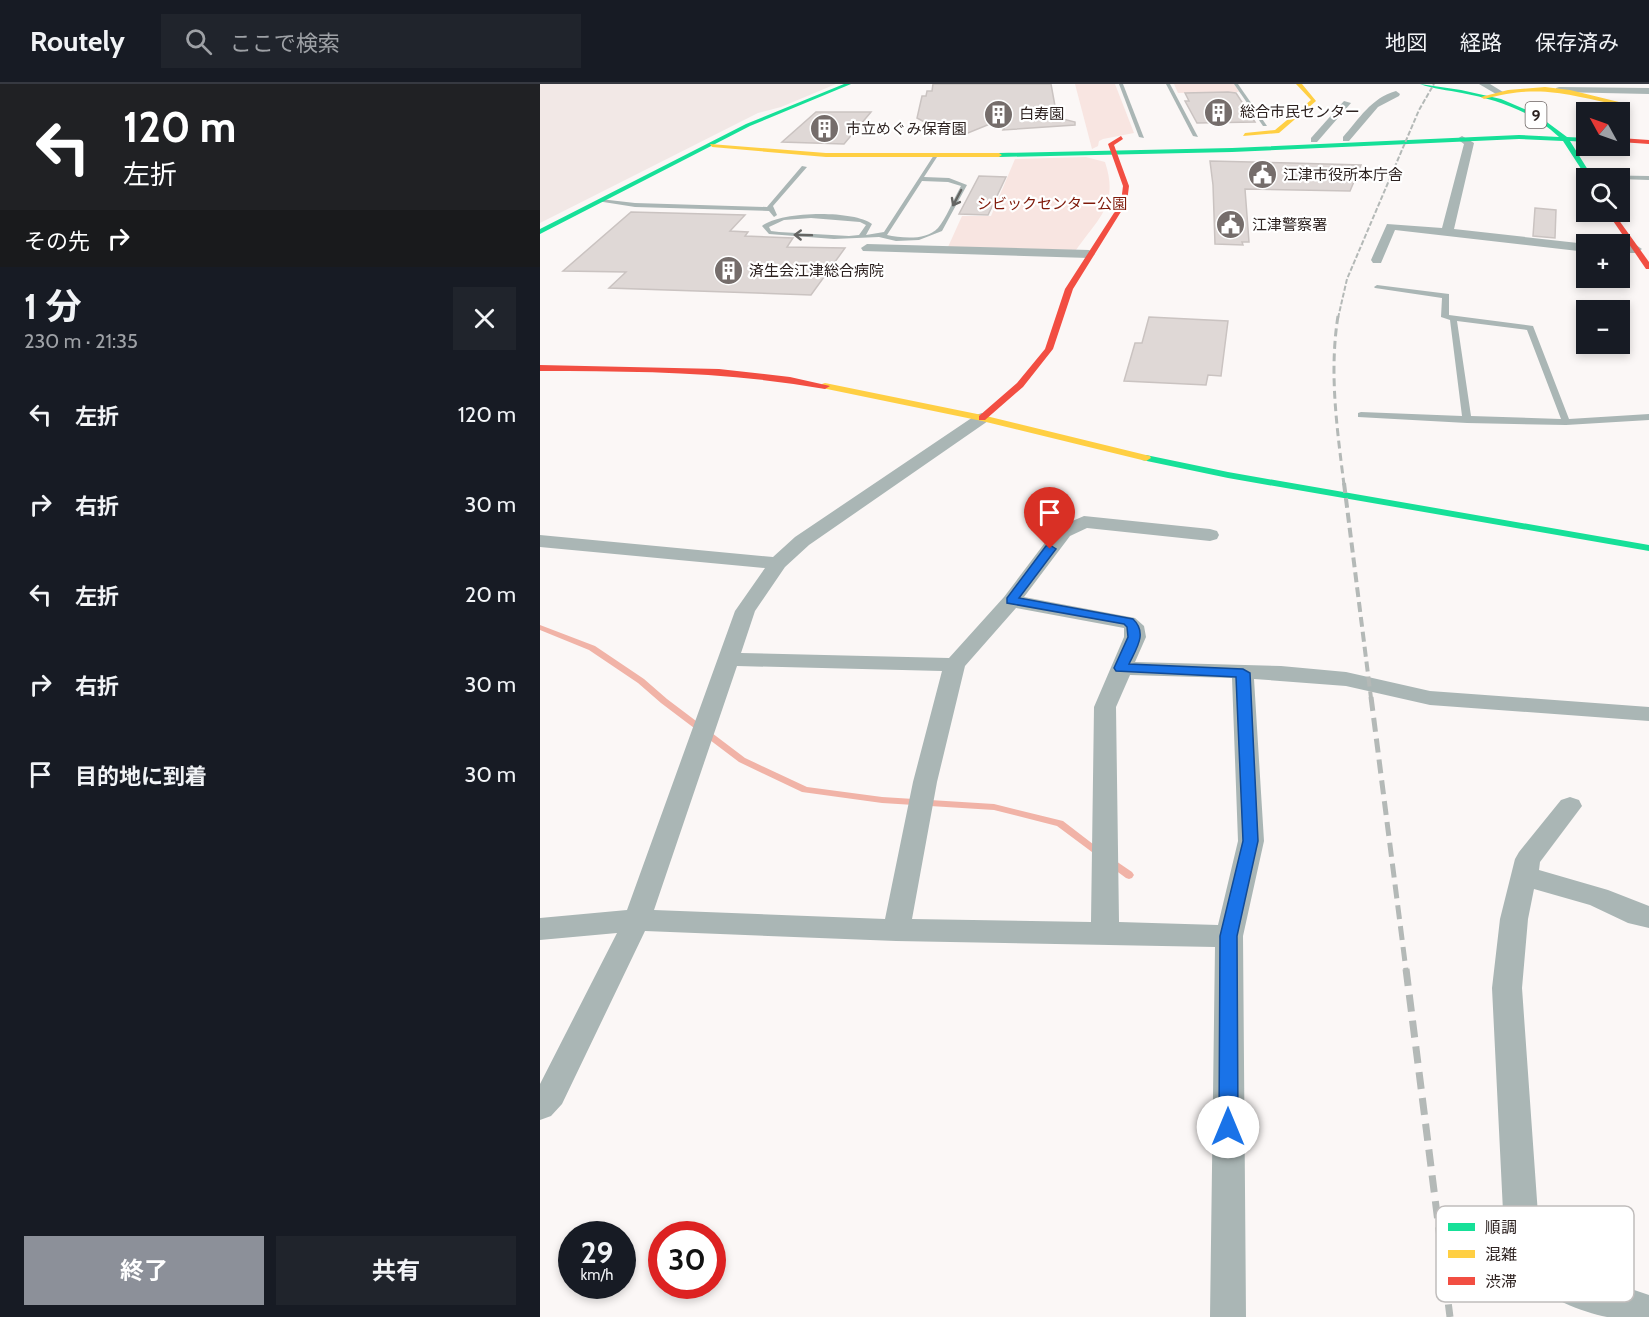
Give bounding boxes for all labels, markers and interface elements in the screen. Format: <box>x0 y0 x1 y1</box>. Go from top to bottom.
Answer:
search box <box>161 14 581 68</box>
text: Routely <box>30 24 125 58</box>
icon: search <box>182 25 215 58</box>
text: ここで検索 <box>230 30 340 57</box>
text: 地図 <box>1385 30 1427 55</box>
text: 経路 <box>1460 30 1502 55</box>
text: 保存済み <box>1535 30 1619 55</box>
building icon: 総合市民センター <box>1203 96 1235 128</box>
building icon: 白寿園 <box>982 98 1014 130</box>
text: 120 m <box>123 101 236 153</box>
road number: 9 <box>1526 102 1546 128</box>
north arrow <box>1576 102 1630 156</box>
map controls <box>1576 102 1630 354</box>
place label: 総合市民センター <box>1240 103 1360 121</box>
place label: 白寿園 <box>1019 105 1064 123</box>
icon: left <box>24 108 102 186</box>
building icon: 市立めぐみ保育園 <box>809 113 841 145</box>
place label: 市立めぐみ保育園 <box>846 120 966 138</box>
text: 左折 <box>123 158 177 191</box>
public building icon: 江津市役所本庁舎 <box>1246 159 1278 191</box>
place label: 江津市役所本庁舎 <box>1283 166 1403 184</box>
button: search <box>1576 168 1630 222</box>
one-way arrow <box>951 188 962 206</box>
park label: シビックセンター公園 <box>977 195 1127 213</box>
public building icon: 江津警察署 <box>1215 209 1247 241</box>
place label: 江津警察署 <box>1252 216 1327 234</box>
icon: right <box>102 222 135 255</box>
text: その先 <box>24 228 90 255</box>
one-way arrow <box>794 229 814 241</box>
button: + <box>1576 234 1630 288</box>
building icon: 済生会江津総合病院 <box>712 255 744 287</box>
place label: 済生会江津総合病院 <box>749 262 884 280</box>
text: 1 分 <box>24 284 81 328</box>
button: close <box>453 287 516 350</box>
button: − <box>1576 300 1630 354</box>
text: 230 m · 21:35 <box>24 329 138 353</box>
icon: left <box>24 398 57 431</box>
text: 120 m <box>458 401 516 428</box>
text: 左折 <box>75 403 119 430</box>
pin <box>1024 487 1075 549</box>
icon: right <box>24 488 57 521</box>
text: 30 m <box>464 491 516 518</box>
text: 右折 <box>75 493 119 520</box>
icon: arrive <box>1033 496 1066 529</box>
icon: left <box>24 578 57 611</box>
text: 20 m <box>465 581 516 608</box>
text: 左折 <box>75 583 119 610</box>
icon: right <box>24 668 57 701</box>
text: 30 m <box>464 671 516 698</box>
text: 右折 <box>75 673 119 700</box>
icon: arrive <box>24 758 57 791</box>
text: 30 m <box>464 761 516 788</box>
text: 目的地に到着 <box>75 763 207 790</box>
position arrow <box>1196 1095 1260 1159</box>
legend <box>1436 1206 1634 1302</box>
text: 順調 <box>1485 1218 1517 1237</box>
speed limit sign: 30 <box>648 1221 726 1299</box>
text: 29 <box>581 1234 613 1271</box>
button: 終了 <box>24 1236 264 1305</box>
button: 共有 <box>276 1236 516 1305</box>
text: 混雑 <box>1485 1245 1517 1264</box>
text: km/h <box>581 1266 613 1284</box>
text: 渋滞 <box>1485 1272 1517 1291</box>

